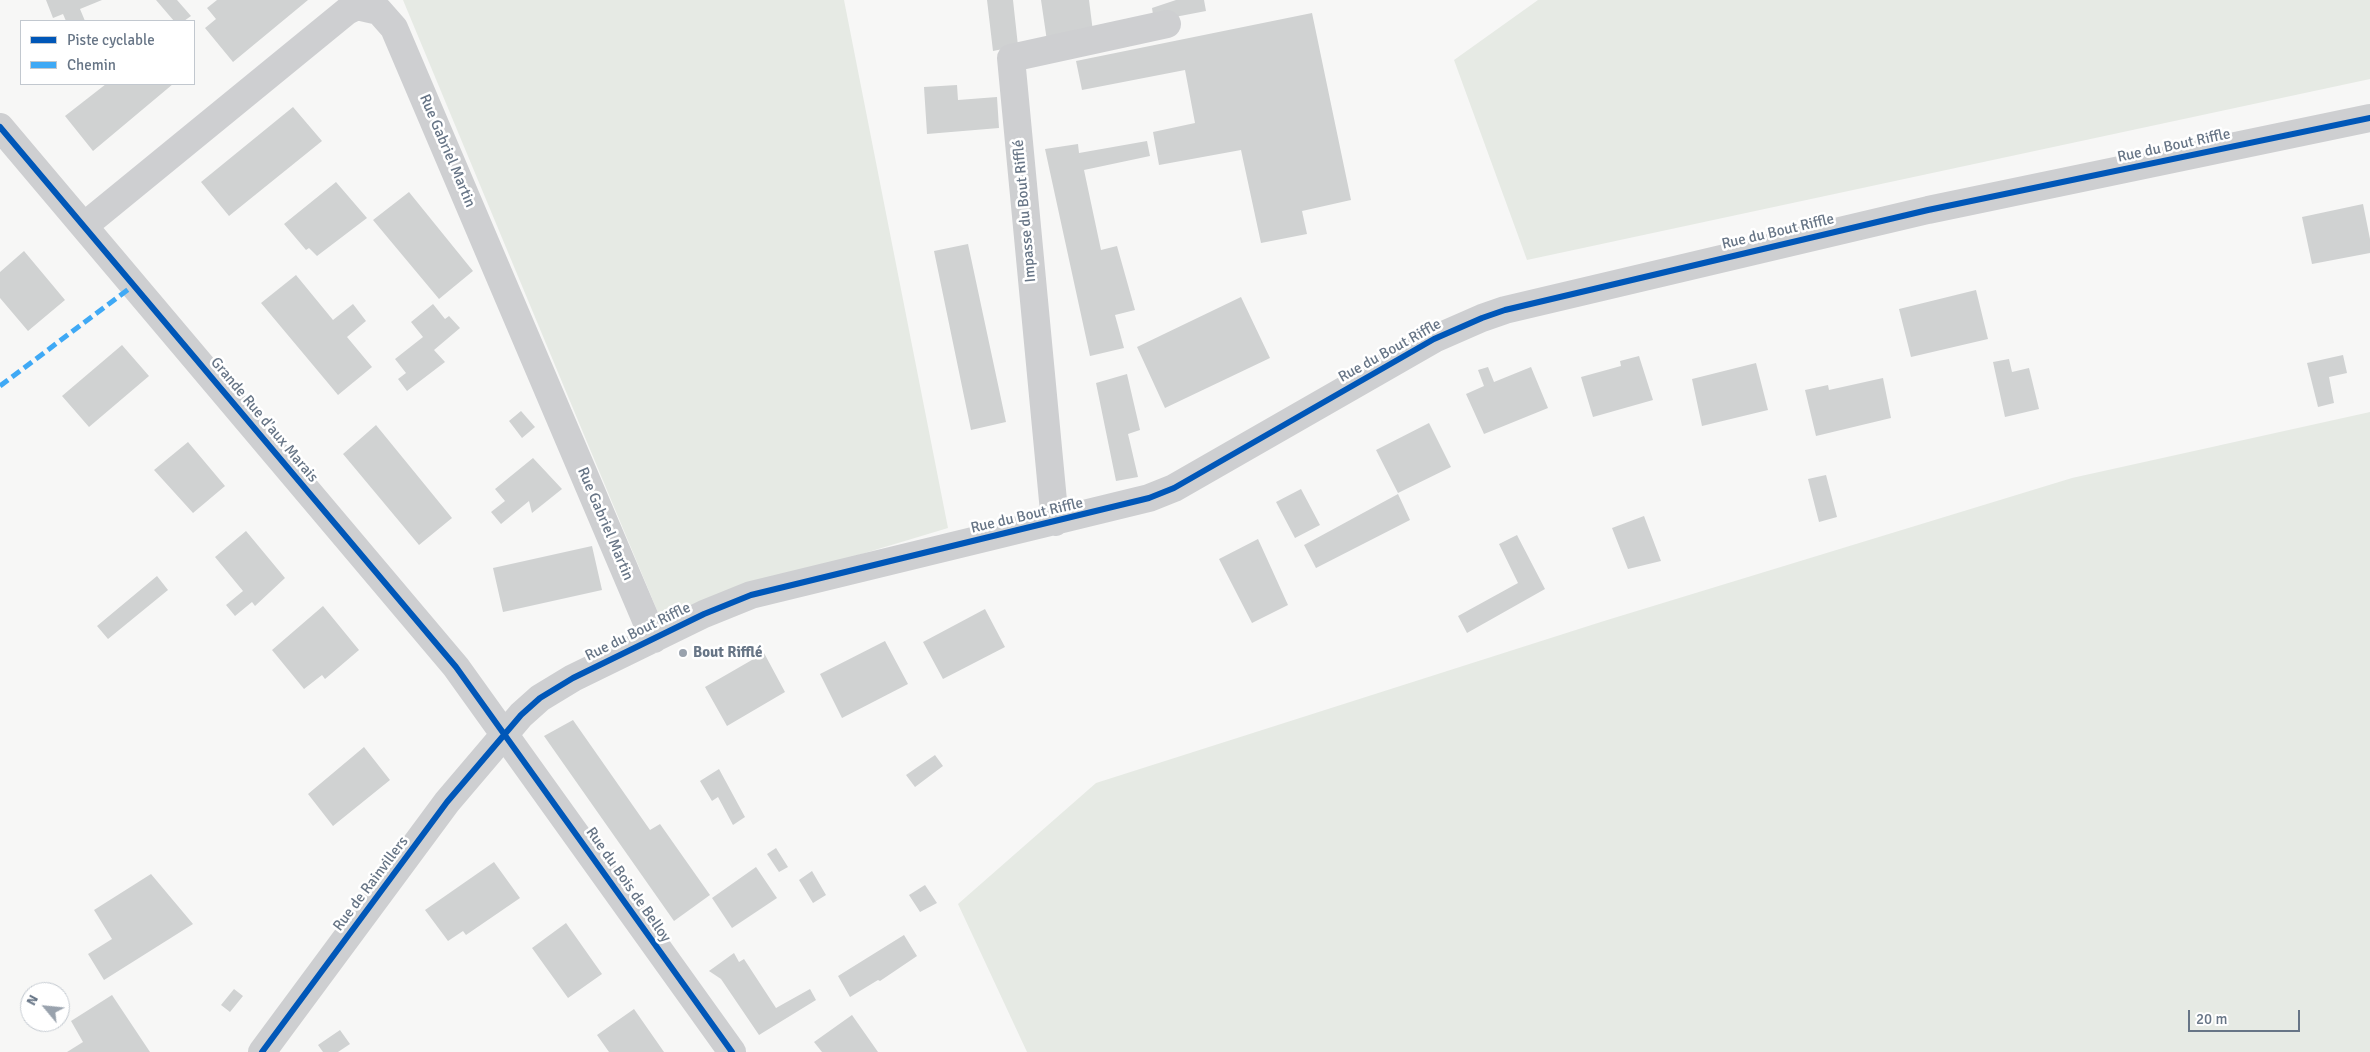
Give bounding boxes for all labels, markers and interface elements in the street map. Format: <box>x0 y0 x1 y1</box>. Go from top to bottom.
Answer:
legend <box>20 20 195 85</box>
text: Piste cyclable <box>67 31 155 49</box>
text: Chemin <box>67 56 116 74</box>
street label: Rue Gabriel Martin <box>415 92 479 210</box>
street label: Rue du Bout Riffle <box>2116 125 2232 167</box>
street label: Impasse du Bout Rifflé <box>1010 139 1040 283</box>
street label: Rue du Bout Riffle <box>1720 210 1836 254</box>
street label: Rue du Bout Riffle <box>1335 315 1445 387</box>
street label: Grande Rue d'aux Marais <box>206 354 322 486</box>
street label: Rue Gabriel Martin <box>573 465 637 583</box>
street label: Rue du Bout Riffle <box>969 494 1085 538</box>
street label: Rue du Bout Riffle <box>582 599 694 665</box>
place label: Bout Rifflé <box>693 644 762 662</box>
marker: Bout Rifflé <box>677 647 689 659</box>
street label: Rue du Bois de Belloy <box>582 824 674 946</box>
street label: Rue de Rainvillers <box>330 833 412 935</box>
north arrow <box>20 982 70 1032</box>
text: N <box>22 992 42 1008</box>
scale bar <box>2190 1000 2302 1032</box>
text: 20 m <box>2196 1010 2227 1028</box>

